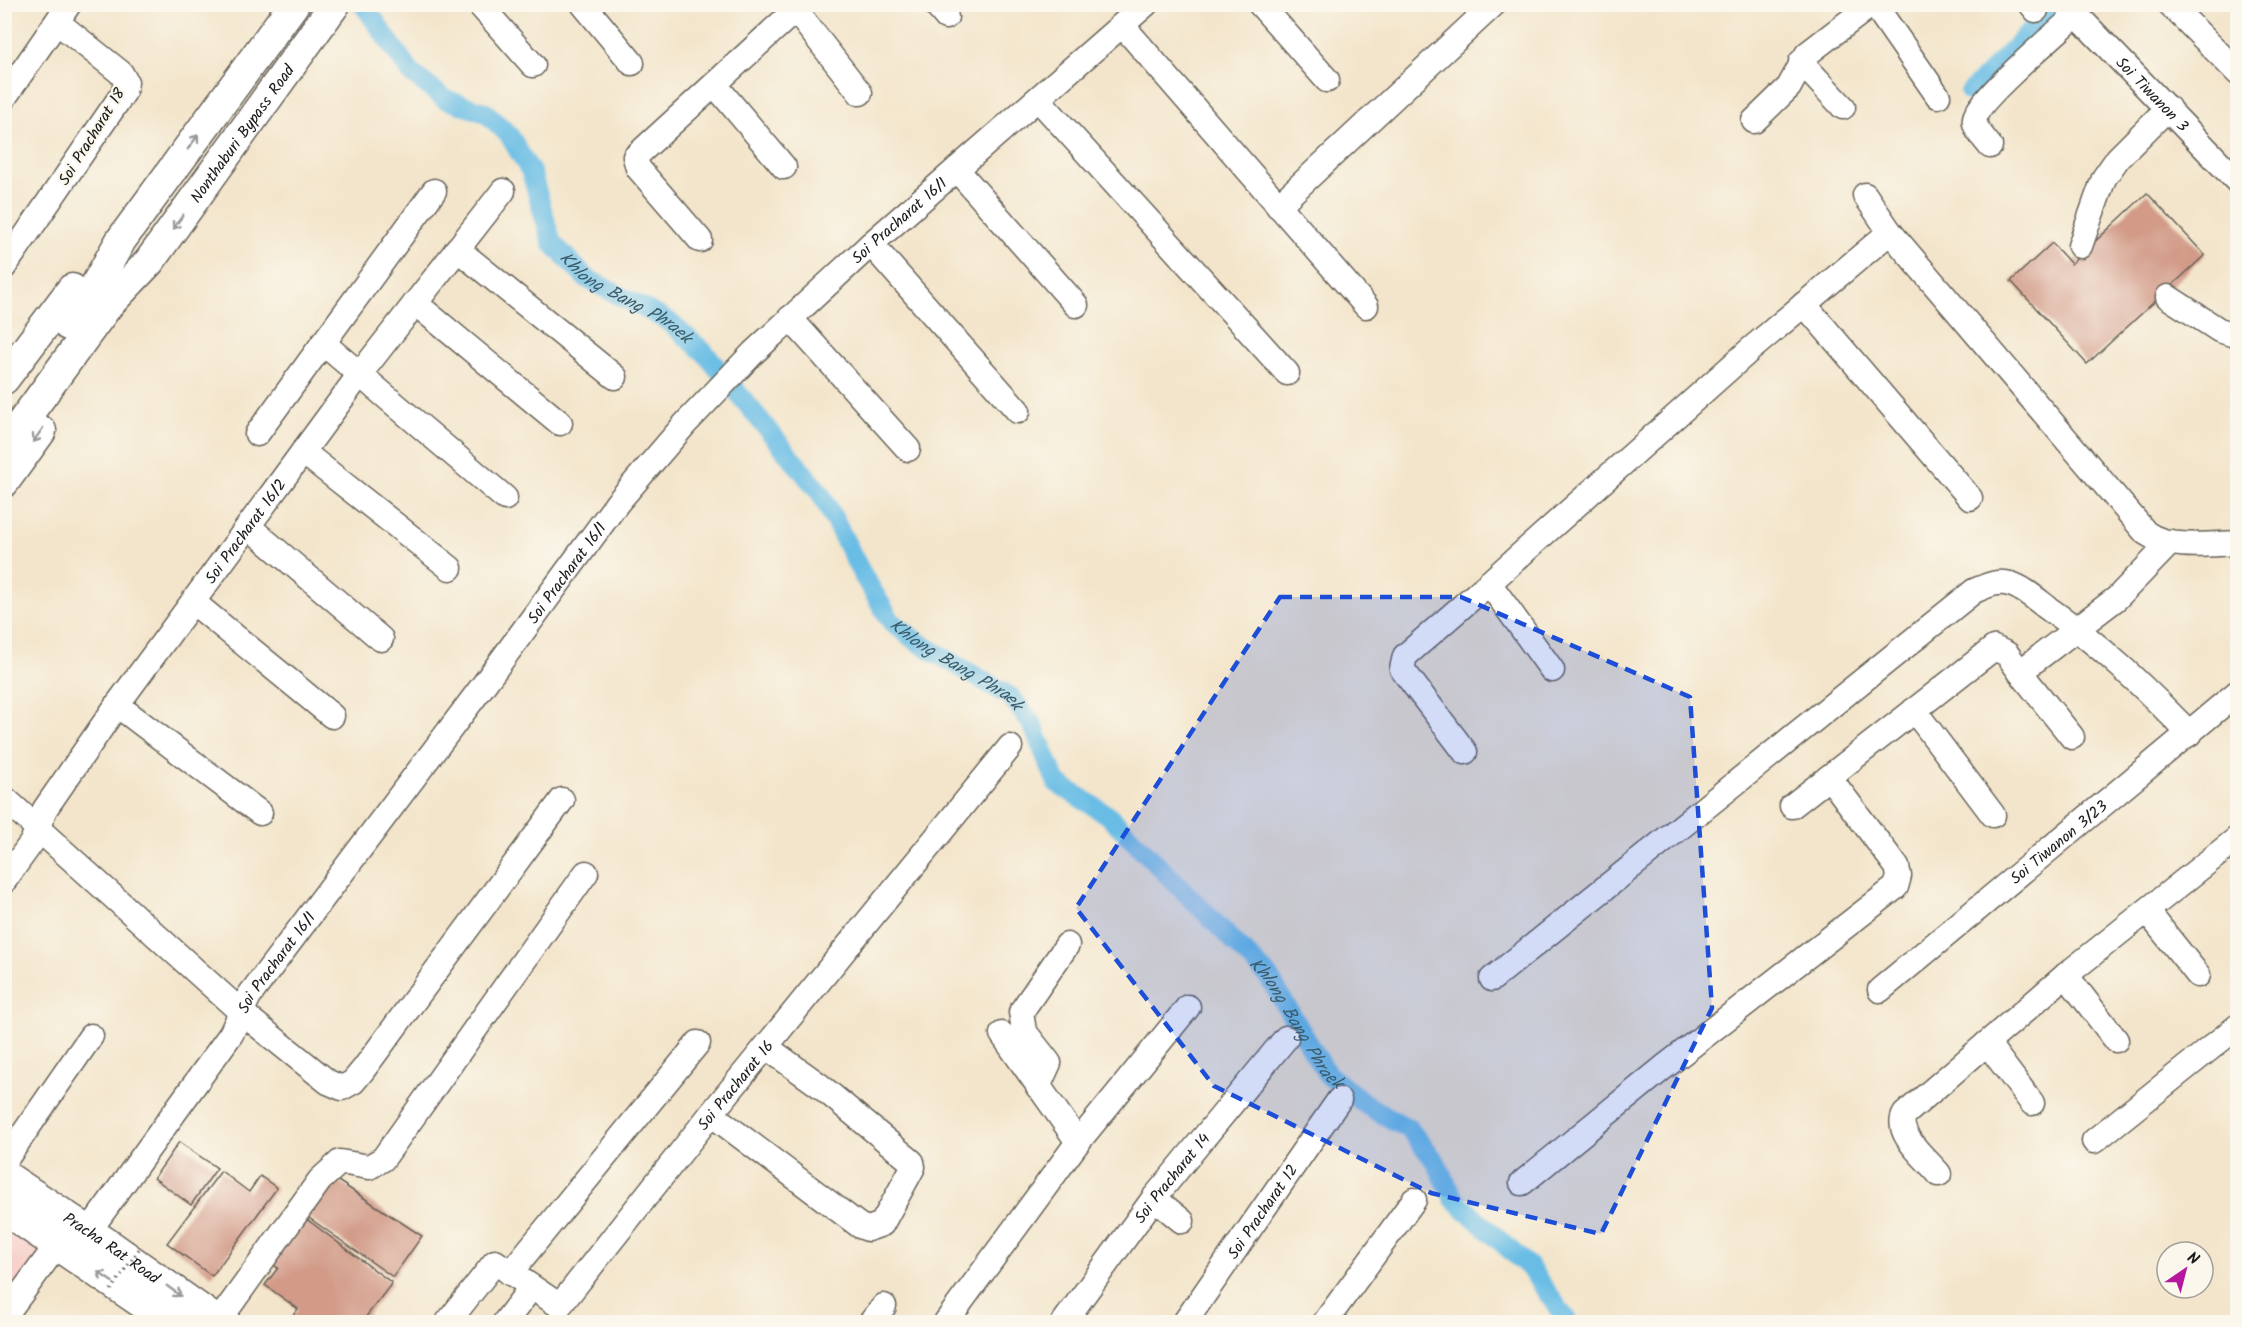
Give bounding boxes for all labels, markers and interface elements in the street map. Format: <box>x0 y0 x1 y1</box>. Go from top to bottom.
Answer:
street label: Soi Tiwanon 3 <box>2109 51 2194 138</box>
street label: Nonthaburi Bypass Road <box>184 59 302 209</box>
street label: Soi Pracharat 18 <box>52 83 132 190</box>
one-way arrow <box>187 135 199 151</box>
street label: Soi Pracharat 16/1 <box>846 172 953 270</box>
one-way arrow <box>172 213 184 229</box>
water label: Khlong Bang Phraek <box>552 245 700 353</box>
one-way arrow <box>32 426 44 442</box>
street label: Soi Pracharat 16/2 <box>199 474 293 590</box>
street label: Soi Pracharat 16/1 <box>522 517 613 629</box>
water label: Khlong Bang Phraek <box>882 612 1031 720</box>
street label: Soi Tiwanon 3/23 <box>2005 795 2114 891</box>
street label: Soi Pracharat 16/1 <box>232 907 322 1018</box>
water label: Khlong Bang Phraek <box>1241 951 1351 1099</box>
street label: Soi Pracharat 16 <box>692 1035 781 1136</box>
street label: Soi Pracharat 14 <box>1129 1128 1217 1229</box>
street label: Soi Pracharat 12 <box>1221 1159 1305 1264</box>
street label: Pracha Rat Road <box>58 1207 165 1292</box>
north arrow <box>2155 1240 2215 1300</box>
text: N <box>2181 1246 2204 1272</box>
one-way arrow <box>97 1271 114 1283</box>
one-way arrow <box>166 1285 182 1297</box>

